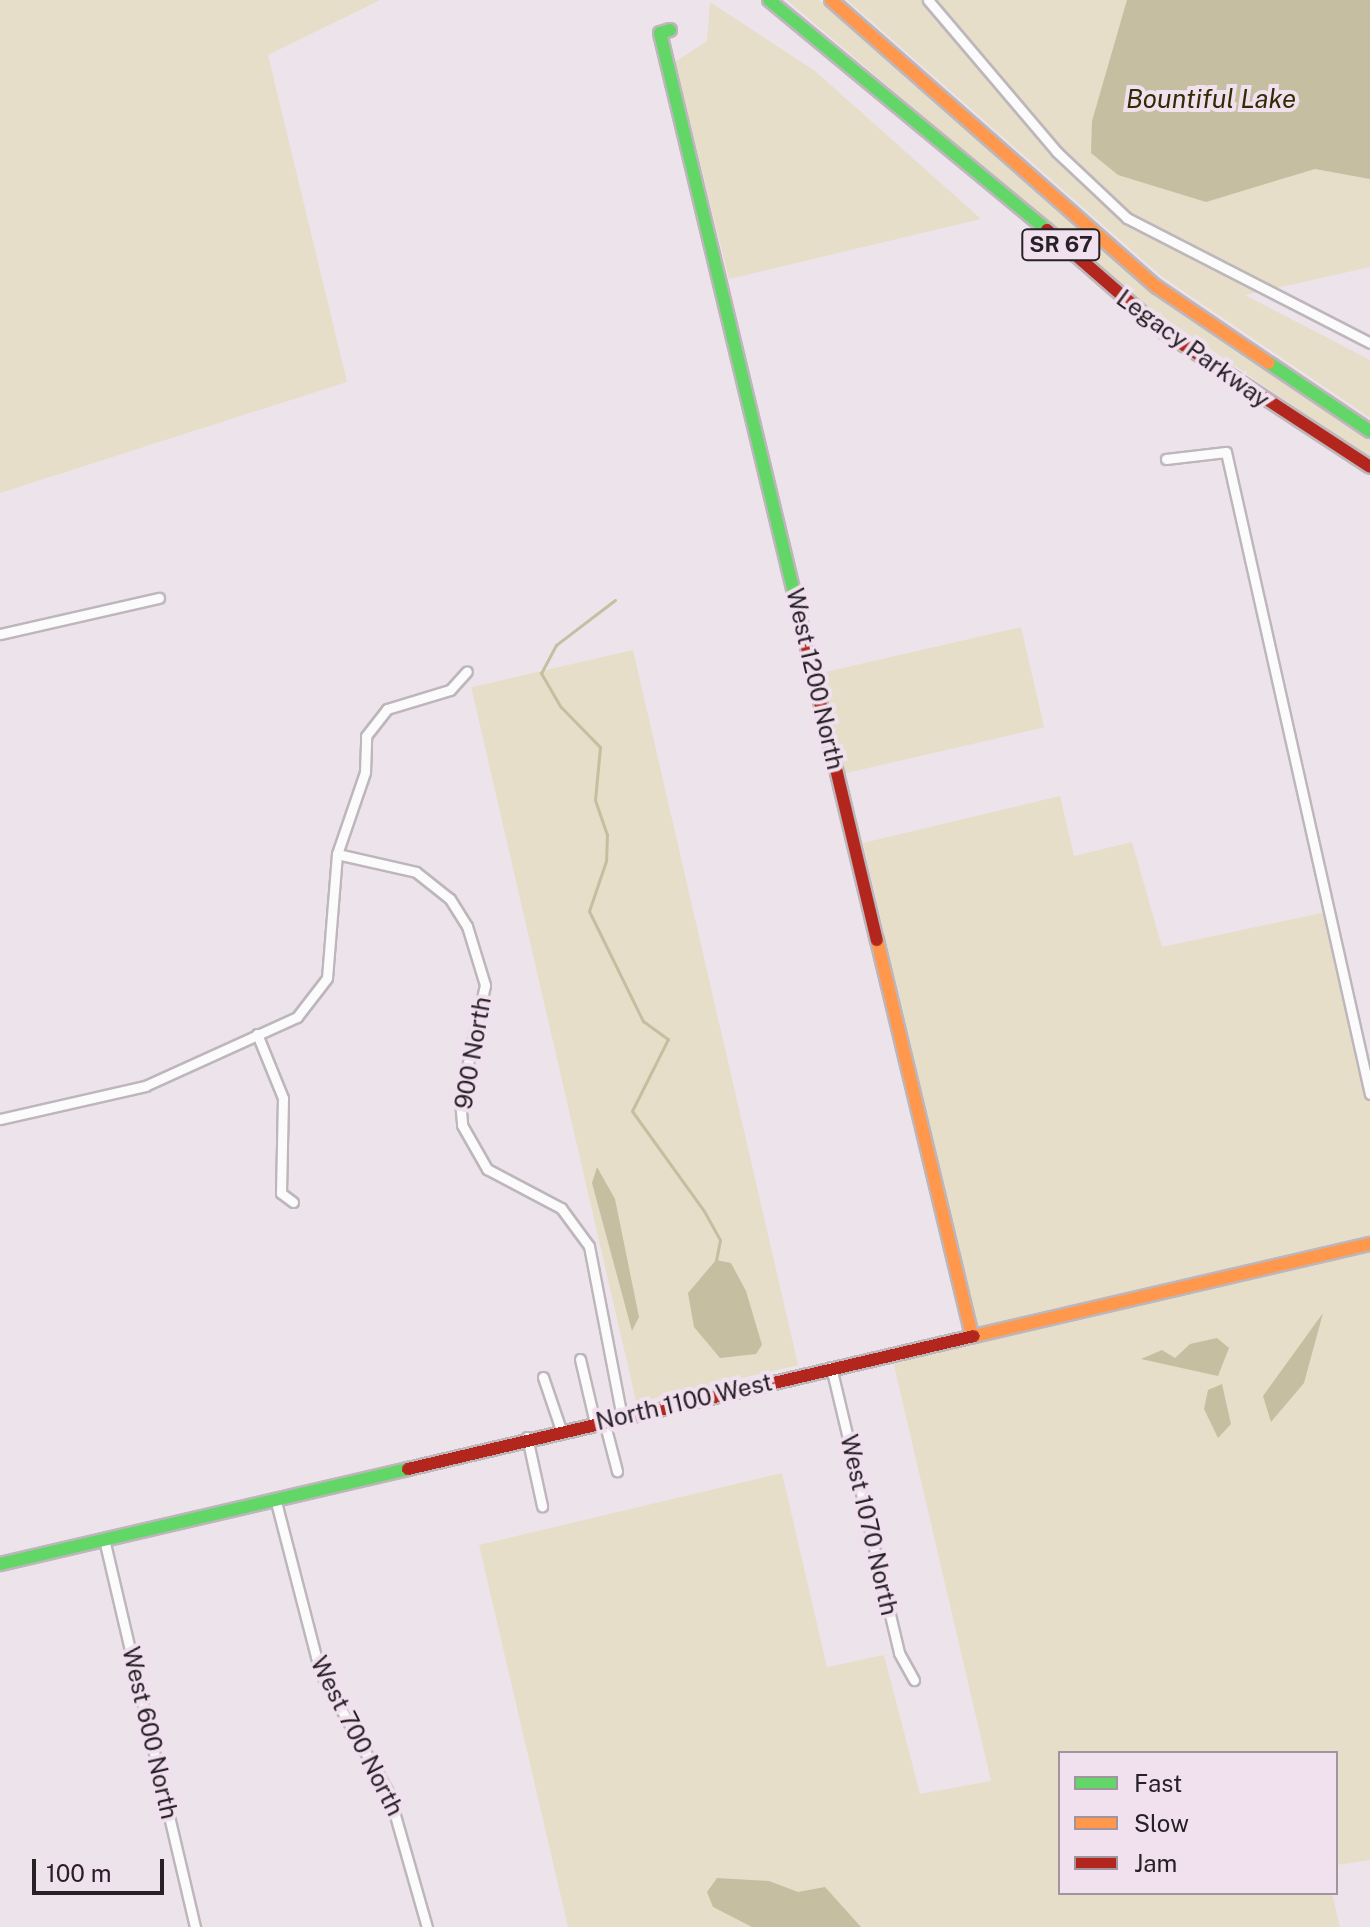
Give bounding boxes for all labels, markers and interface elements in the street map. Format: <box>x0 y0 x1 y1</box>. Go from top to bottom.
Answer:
water label: Bountiful Lake <box>1126 83 1296 115</box>
road number: SR 67 <box>1021 227 1101 263</box>
street label: Legacy Parkway <box>1111 284 1275 414</box>
street label: West 1200 North <box>780 586 850 772</box>
street label: 900 North <box>449 995 497 1111</box>
street label: North 1100 West <box>593 1368 775 1436</box>
street label: West 1070 North <box>834 1432 904 1618</box>
street label: West 600 North <box>116 1644 184 1822</box>
street label: West 700 North <box>304 1651 410 1821</box>
legend <box>1058 1751 1338 1895</box>
text: Fast <box>1134 1769 1182 1797</box>
text: Slow <box>1134 1809 1189 1837</box>
scale bar <box>36 1843 168 1893</box>
text: Jam <box>1134 1849 1177 1877</box>
text: 100 m <box>46 1859 112 1887</box>

